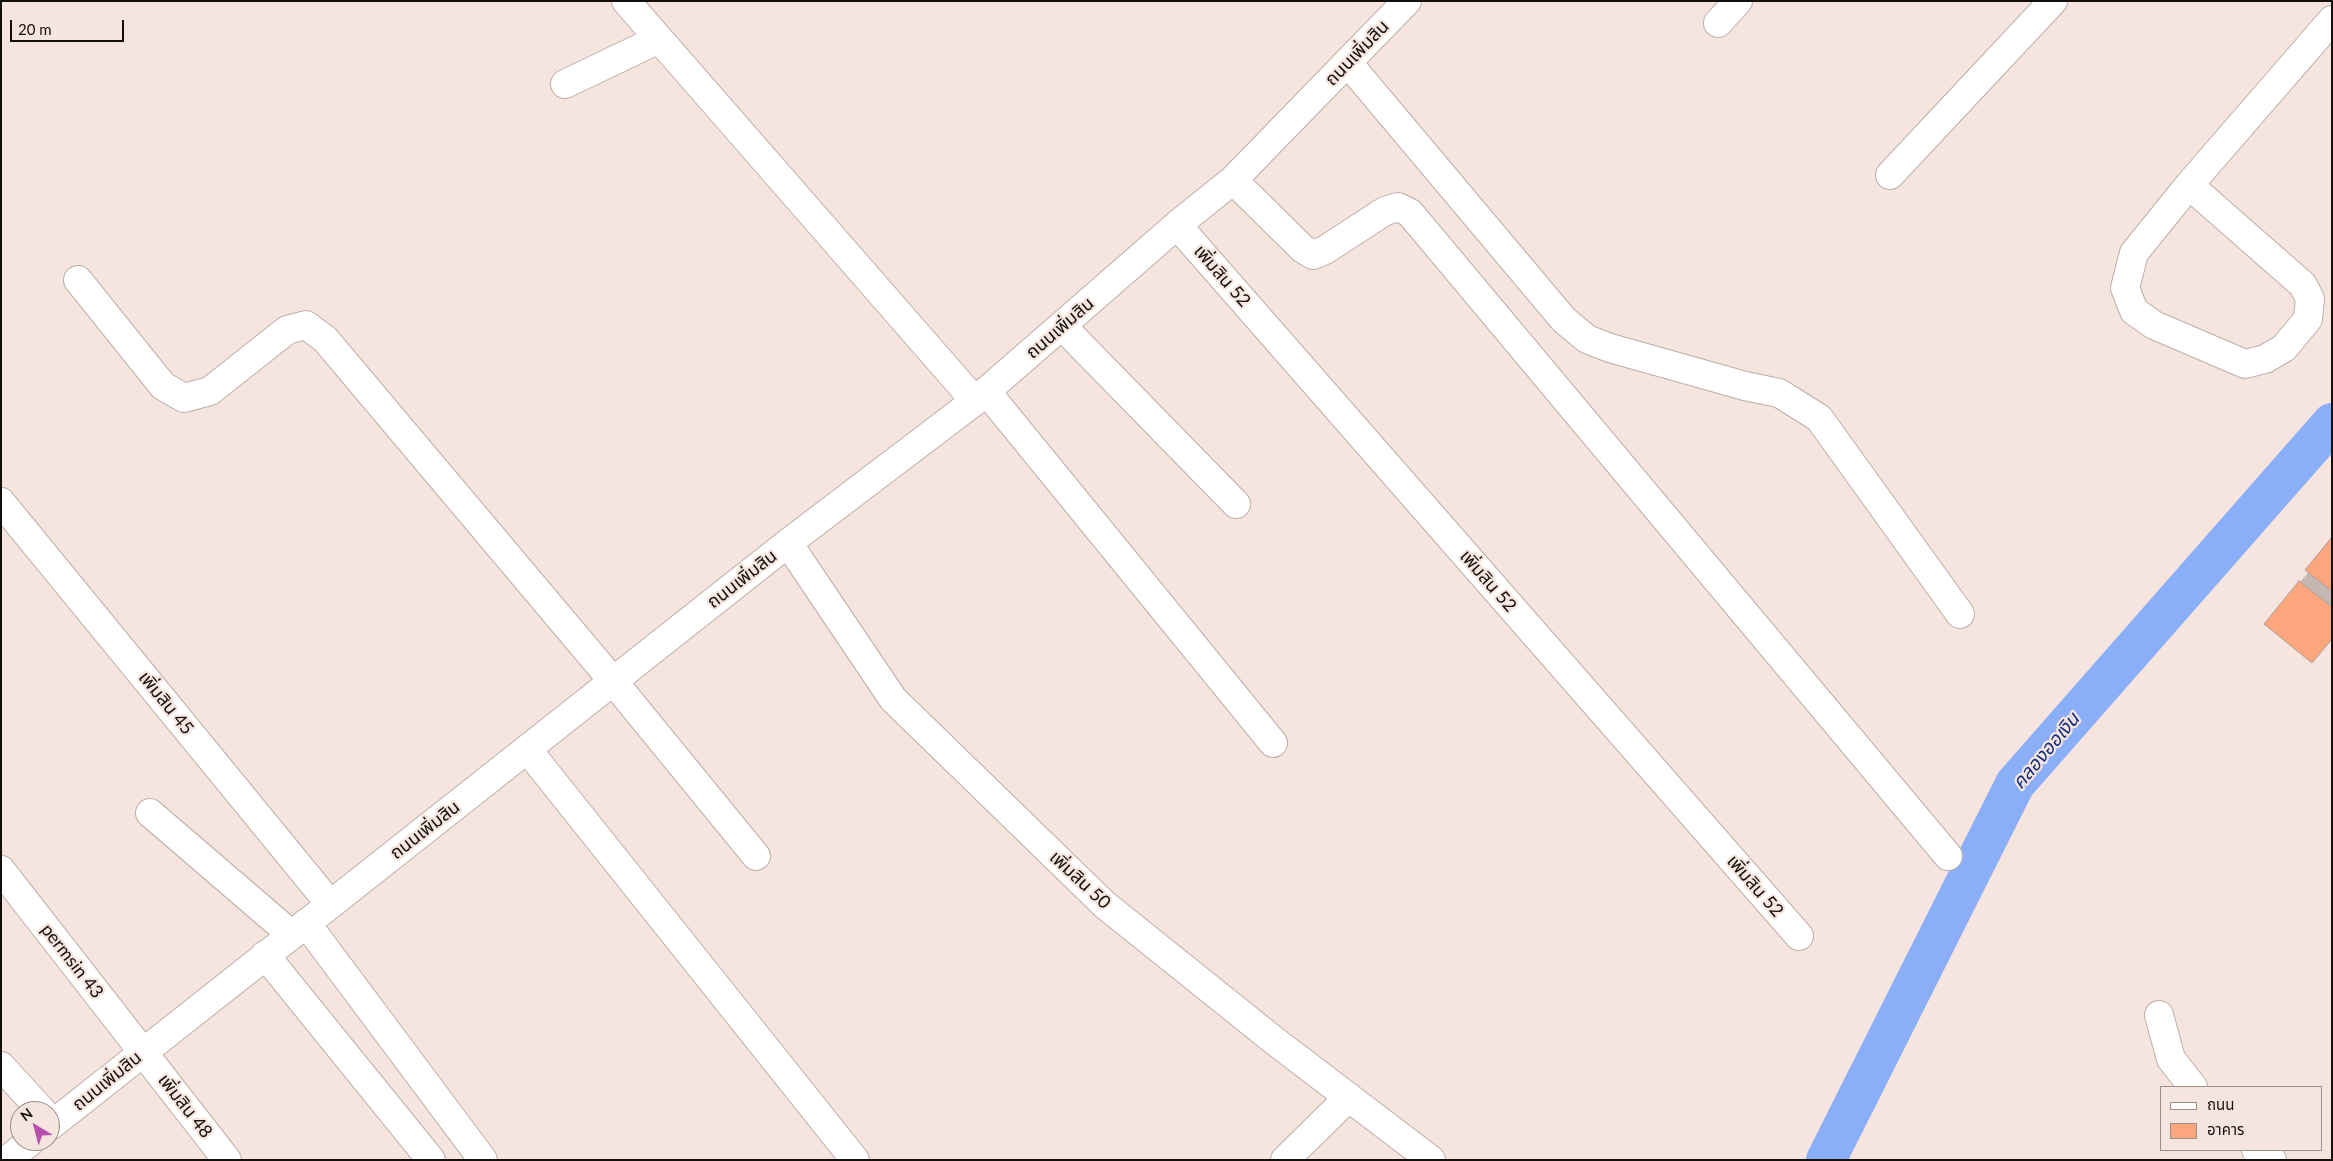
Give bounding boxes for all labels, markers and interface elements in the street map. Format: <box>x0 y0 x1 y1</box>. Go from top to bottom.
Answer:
scale bar <box>12 10 126 42</box>
street label: ถนนเพิ่มสิน <box>1320 16 1394 90</box>
text: 20 m <box>18 20 52 38</box>
street label: เพิ่มสิน 52 <box>1189 240 1255 312</box>
street label: ถนนเพิ่มสิน <box>1022 293 1098 363</box>
street label: ถนนเพิ่มสิน <box>703 545 781 613</box>
street label: เพิ่มสิน 52 <box>1455 545 1521 617</box>
street label: เพิ่มสิน 45 <box>134 667 198 739</box>
water label: คลองออเงิน <box>2008 708 2084 794</box>
street label: ถนนเพิ่มสิน <box>386 796 464 864</box>
street label: เพิ่มสิน 50 <box>1045 846 1115 914</box>
street label: เพิ่มสิน 52 <box>1722 850 1788 922</box>
street label: permsin 43 <box>36 919 108 1003</box>
street label: ถนนเพิ่มสิน <box>68 1047 146 1115</box>
street label: เพิ่มสิน 48 <box>153 1070 217 1142</box>
legend <box>2160 1086 2323 1151</box>
text: ถนน <box>2207 1095 2234 1113</box>
north arrow <box>10 1101 60 1151</box>
text: N <box>17 1104 36 1124</box>
text: อาคาร <box>2207 1120 2244 1138</box>

